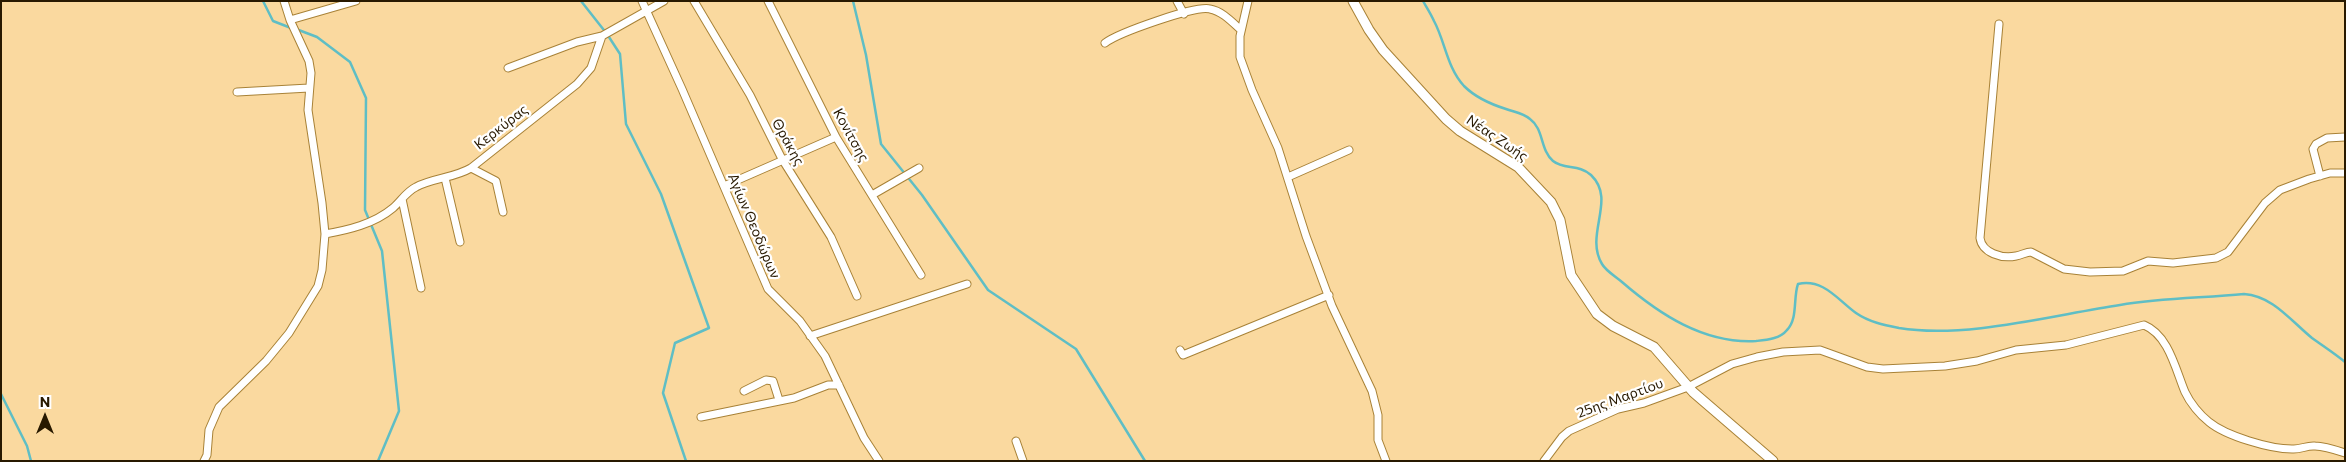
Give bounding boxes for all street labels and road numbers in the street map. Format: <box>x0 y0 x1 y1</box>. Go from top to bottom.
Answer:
street label: Κερκύρας <box>471 101 531 153</box>
street label: Κονίτσης <box>829 105 873 165</box>
street label: Νέας Ζωής <box>1463 111 1531 165</box>
street label: Θράκης <box>768 116 808 168</box>
street label: Αγίων Θεοδώρων <box>724 171 784 281</box>
street label: 25ης Μαρτίου <box>1574 375 1666 421</box>

